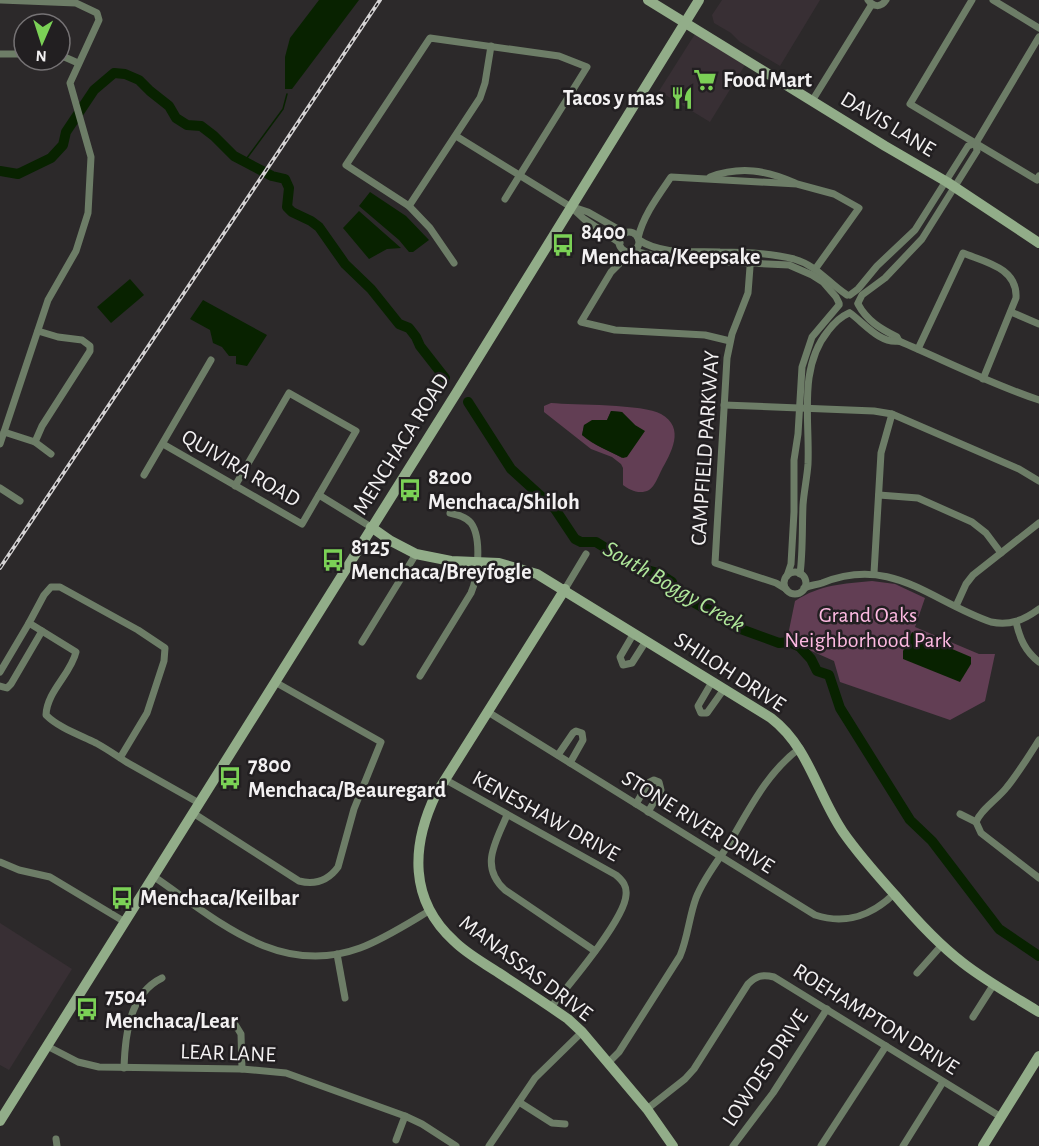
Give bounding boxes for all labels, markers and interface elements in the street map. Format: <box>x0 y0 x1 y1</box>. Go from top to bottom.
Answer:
north arrow <box>12 12 72 72</box>
text: N <box>35 48 47 64</box>
supermarket icon: Food Mart <box>692 67 718 93</box>
place label: Food Mart <box>723 69 813 91</box>
restaurant icon: Tacos y mas <box>669 85 695 111</box>
place label: Tacos y mas <box>563 87 664 110</box>
street label: DAVIS LANE <box>837 87 939 161</box>
place label: 8400 Menchaca/Keepsake <box>581 221 760 268</box>
bus stop icon: 8400 Menchaca/Keepsake <box>550 232 576 258</box>
street label: CAMPFIELD PARKWAY <box>687 349 723 546</box>
street label: MENCHACA ROAD <box>349 370 453 518</box>
street label: QUIVIRA ROAD <box>178 425 304 511</box>
place label: 8200 Menchaca/Shiloh <box>428 466 580 513</box>
bus stop icon: 8200 Menchaca/Shiloh <box>397 477 423 503</box>
place label: 8125 Menchaca/Breyfogle <box>351 536 532 584</box>
water label: South Boggy Creek <box>599 537 749 637</box>
bus stop icon: 8125 Menchaca/Breyfogle <box>320 547 346 573</box>
park label: Grand Oaks Neighborhood Park <box>784 604 952 651</box>
street label: SHILOH DRIVE <box>671 628 790 716</box>
place label: 7800 Menchaca/Beauregard <box>248 754 447 801</box>
bus stop icon: 7800 Menchaca/Beauregard <box>217 765 243 791</box>
street label: STONE RIVER DRIVE <box>618 766 778 878</box>
street label: KENESHAW DRIVE <box>469 767 623 866</box>
bus stop icon: Menchaca/Keilbar <box>109 885 135 911</box>
place label: Menchaca/Keilbar <box>140 887 299 909</box>
street label: MANASSAS DRIVE <box>455 911 597 1025</box>
street label: ROEHAMPTON DRIVE <box>789 959 963 1079</box>
place label: 7504 Menchaca/Lear <box>105 985 238 1032</box>
bus stop icon: 7504 Menchaca/Lear <box>74 996 100 1022</box>
street label: LOWDES DRIVE <box>718 1005 812 1130</box>
street label: LEAR LANE <box>180 1040 277 1066</box>

